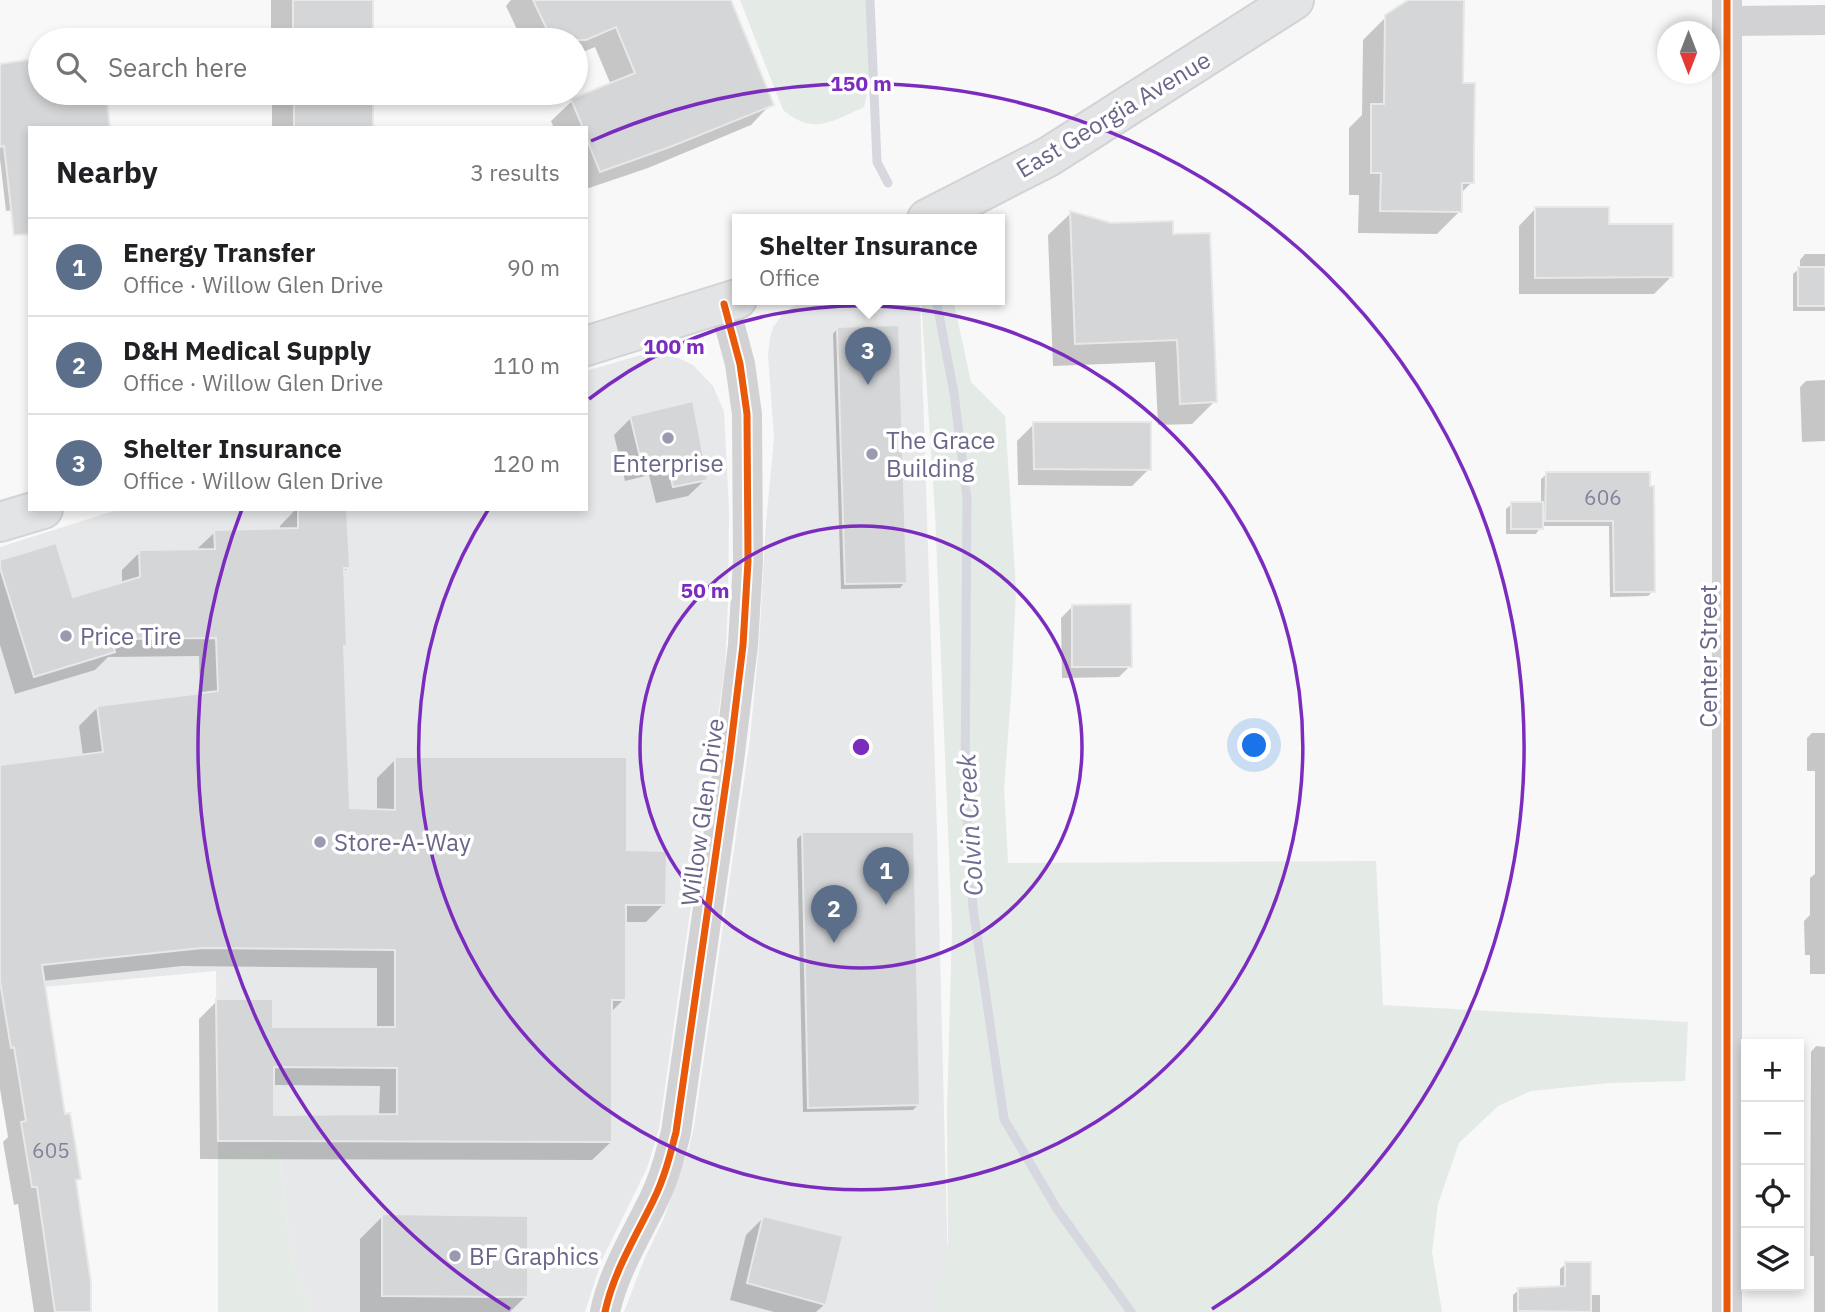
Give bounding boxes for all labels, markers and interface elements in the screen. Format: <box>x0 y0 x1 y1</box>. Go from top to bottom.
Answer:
north arrow <box>1657 21 1720 84</box>
search box <box>28 28 588 105</box>
street label: East Georgia Avenue <box>1010 43 1216 185</box>
icon: search <box>52 48 90 86</box>
text: Search here <box>108 50 247 84</box>
text: 150 m <box>830 69 892 97</box>
text: Nearby <box>56 152 158 191</box>
text: 3 results <box>470 157 560 187</box>
popup <box>732 214 1005 305</box>
text: Shelter Insurance <box>759 228 978 262</box>
text: Energy Transfer <box>123 235 315 269</box>
text: 1 <box>72 252 86 282</box>
text: 90 m <box>507 252 560 282</box>
text: Office <box>759 262 820 292</box>
text: Office · Willow Glen Drive <box>123 269 383 299</box>
pin: 3 <box>845 327 891 385</box>
text: 100 m <box>643 332 705 360</box>
text: D&H Medical Supply <box>123 333 371 367</box>
text: 2 <box>72 350 86 380</box>
text: 110 m <box>493 350 560 380</box>
text: Office · Willow Glen Drive <box>123 367 383 397</box>
place label: The Grace Building <box>886 424 996 484</box>
marker: Enterprise <box>660 430 676 446</box>
text: Shelter Insurance <box>123 431 342 465</box>
marker: The Grace Building <box>864 446 880 462</box>
place label: Enterprise <box>612 447 724 479</box>
text: 3 <box>72 448 86 478</box>
text: 120 m <box>493 448 560 478</box>
text: Office · Willow Glen Drive <box>123 465 383 495</box>
house number: 606 <box>1584 483 1622 511</box>
text: 50 m <box>681 576 729 604</box>
street label: Center Street <box>1692 584 1724 728</box>
place label: Price Tire <box>80 620 181 652</box>
marker: Price Tire <box>58 628 74 644</box>
street label: Willow Glen Drive <box>673 716 731 908</box>
your location <box>1237 728 1271 762</box>
centre of rings <box>849 735 873 759</box>
water label: Colvin Creek <box>948 753 990 897</box>
place label: Store-A-Way <box>334 826 471 858</box>
marker: Store-A-Way <box>312 834 328 850</box>
pin: 1 <box>863 847 909 905</box>
pin: 2 <box>811 885 857 943</box>
map controls <box>1741 1039 1804 1291</box>
button: + <box>1741 1039 1804 1102</box>
button: − <box>1741 1102 1804 1165</box>
house number: 605 <box>32 1136 70 1164</box>
button: locate <box>1741 1165 1804 1228</box>
button: layers <box>1741 1228 1804 1291</box>
place label: BF Graphics <box>469 1240 599 1272</box>
marker: BF Graphics <box>447 1248 463 1264</box>

